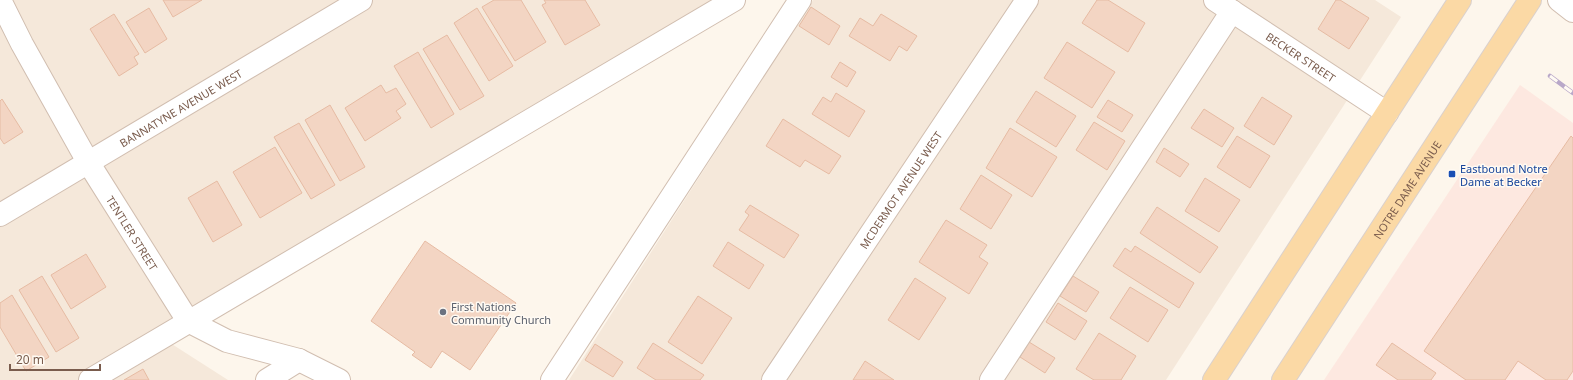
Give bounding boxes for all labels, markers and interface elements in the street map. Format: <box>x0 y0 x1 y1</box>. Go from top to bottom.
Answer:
street label: BECKER STREET <box>1263 28 1339 85</box>
street label: BANNATYNE AVENUE WEST <box>116 65 244 150</box>
street label: MCDERMOT AVENUE WEST <box>856 128 945 251</box>
street label: NOTRE DAME AVENUE <box>1369 138 1444 242</box>
place label: Eastbound Notre Dame at Becker <box>1460 161 1548 189</box>
marker: Eastbound Notre Dame at Becker <box>1447 169 1457 179</box>
street label: TENTLER STREET <box>103 192 162 273</box>
place label: First Nations Community Church <box>451 299 551 327</box>
marker: First Nations Community Church <box>438 307 448 317</box>
scale bar <box>10 346 100 372</box>
text: 20 m <box>16 351 44 368</box>

